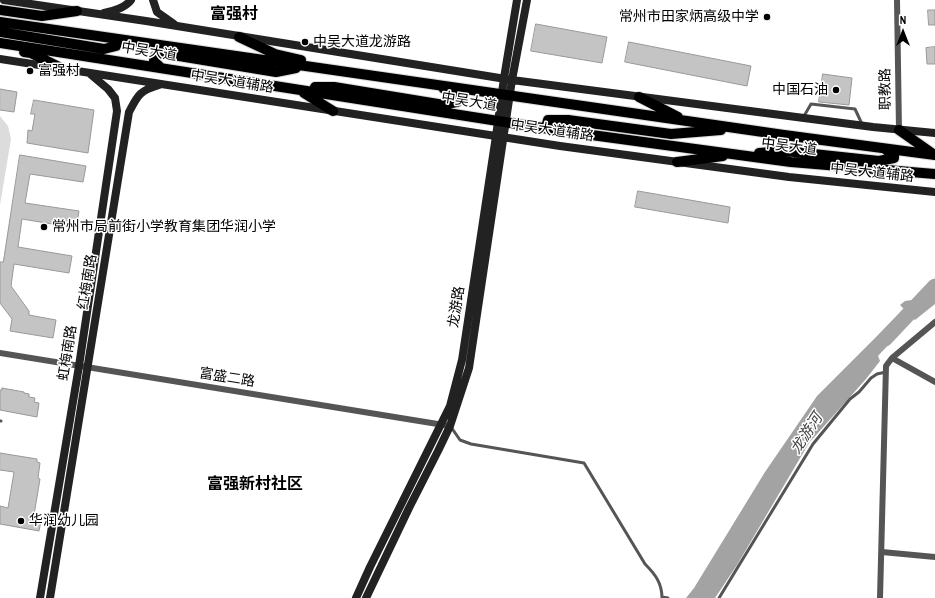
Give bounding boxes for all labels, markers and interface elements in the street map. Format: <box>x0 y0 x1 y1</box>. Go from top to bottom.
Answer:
district label: 富强村 <box>210 5 258 25</box>
place label: 常州市田家炳高级中学 <box>619 9 759 25</box>
marker: 常州市田家炳高级中学 <box>762 12 772 22</box>
north arrow <box>883 12 923 52</box>
text: N <box>900 13 906 27</box>
place label: 中吴大道龙游路 <box>313 34 411 50</box>
marker: 中吴大道龙游路 <box>300 37 310 47</box>
street label: 中吴大道 <box>120 39 178 65</box>
place label: 富强村 <box>38 63 80 79</box>
marker: 富强村 <box>25 66 35 76</box>
street label: 中吴大道辅路 <box>189 67 275 97</box>
street label: 职教路 <box>877 68 895 110</box>
place label: 中国石油 <box>772 82 828 98</box>
marker: 中国石油 <box>831 85 841 95</box>
street label: 中吴大道 <box>440 89 498 115</box>
street label: 中吴大道辅路 <box>509 117 595 145</box>
street label: 中吴大道 <box>760 135 818 159</box>
street label: 中吴大道辅路 <box>829 160 915 186</box>
place label: 常州市局前街小学教育集团华润小学 <box>52 219 276 235</box>
marker: 常州市局前街小学教育集团华润小学 <box>39 222 49 232</box>
street label: 红梅南路 <box>75 253 101 311</box>
street label: 龙游路 <box>445 285 469 329</box>
street label: 虹梅南路 <box>55 324 81 382</box>
street label: 富盛二路 <box>198 365 256 391</box>
water label: 龙游河 <box>787 410 827 458</box>
district label: 富强新村社区 <box>207 475 303 495</box>
place label: 华润幼儿园 <box>29 513 99 529</box>
marker: 华润幼儿园 <box>16 516 26 526</box>

